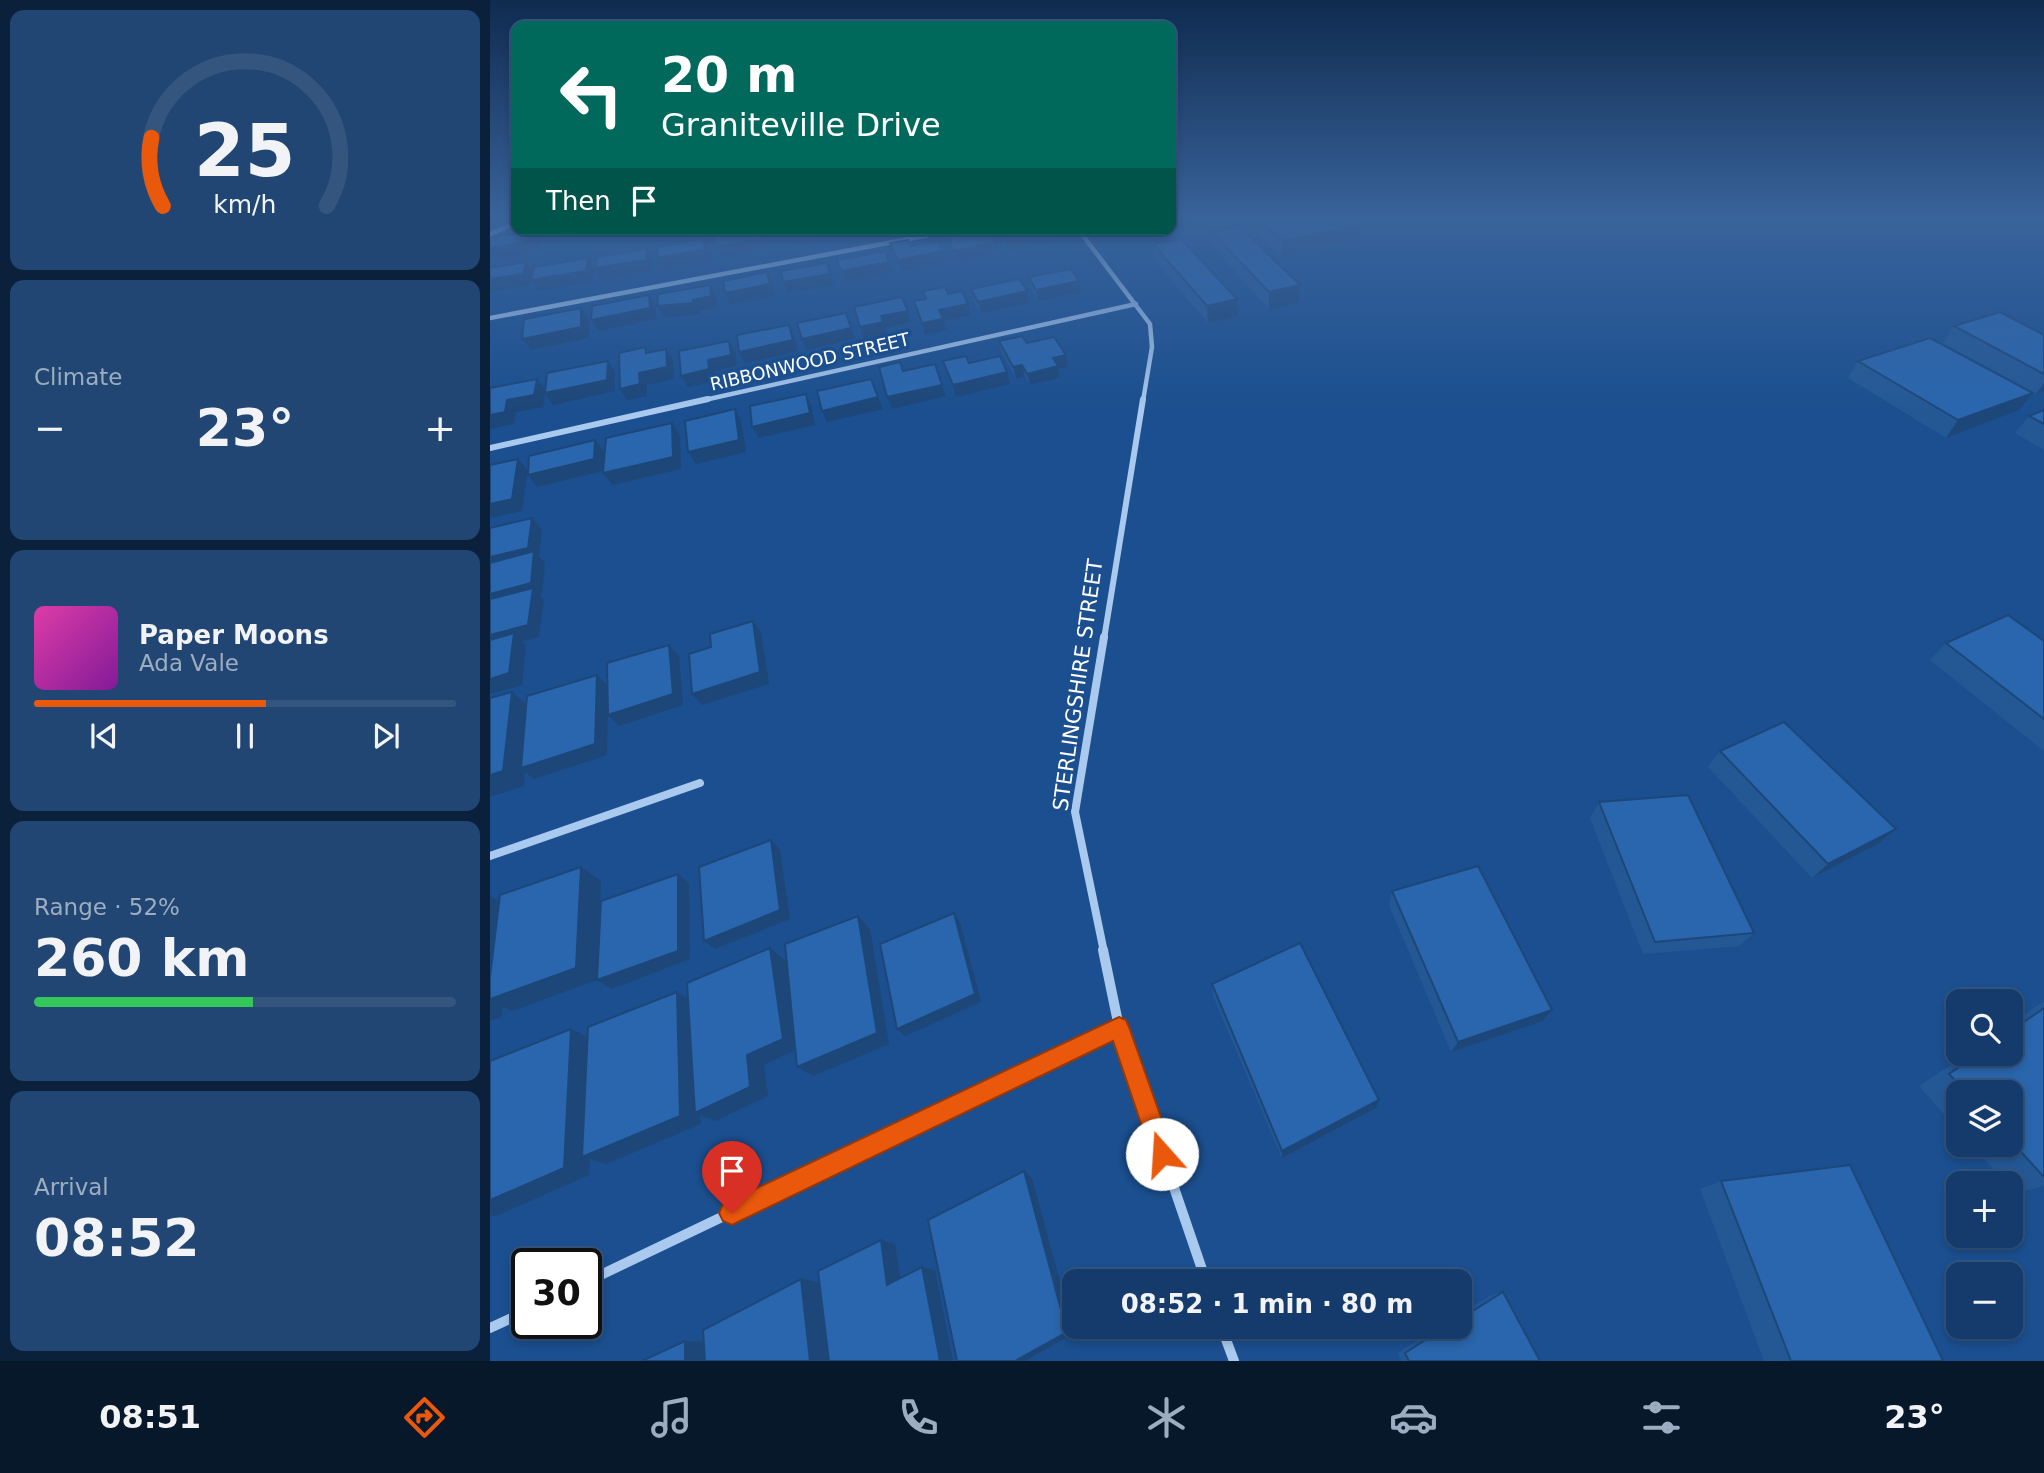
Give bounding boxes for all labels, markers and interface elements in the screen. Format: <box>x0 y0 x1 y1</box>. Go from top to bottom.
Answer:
text: 20 m <box>661 47 797 104</box>
icon: left <box>546 49 637 140</box>
text: Graniteville Drive <box>661 106 941 144</box>
text: 25 <box>194 108 296 193</box>
icon: arrive <box>625 182 663 220</box>
text: Then <box>546 186 611 216</box>
text: km/h <box>213 190 277 219</box>
street label: RIBBONWOOD STREET <box>708 328 913 395</box>
text: Climate <box>34 364 123 390</box>
text: 23° <box>196 398 294 458</box>
text: − <box>34 406 66 450</box>
text: + <box>424 406 456 450</box>
street label: STERLINGSHIRE STREET <box>1048 557 1108 812</box>
text: Paper Moons <box>139 620 329 650</box>
text: Ada Vale <box>139 650 239 676</box>
icon: previous <box>85 717 123 755</box>
icon: pause <box>226 717 264 755</box>
icon: next <box>367 717 405 755</box>
text: Range · 52% <box>34 894 180 920</box>
text: 260 km <box>34 928 249 988</box>
map controls <box>1946 989 2023 1339</box>
button: search <box>1946 989 2023 1066</box>
button: layers <box>1946 1080 2023 1157</box>
position arrow <box>1125 1117 1199 1191</box>
pin <box>702 1141 762 1213</box>
icon: arrive <box>713 1152 751 1190</box>
button: + <box>1946 1171 2023 1248</box>
text: Arrival <box>34 1174 109 1200</box>
text: 08:52 <box>34 1208 200 1268</box>
speed limit sign: 30 <box>511 1248 602 1339</box>
button: − <box>1946 1262 2023 1339</box>
text: 08:52 · 1 min · 80 m <box>1121 1289 1413 1319</box>
icon: directions <box>400 1393 449 1442</box>
icon: music <box>647 1393 696 1442</box>
icon: phone <box>894 1393 943 1442</box>
icon: climate <box>1142 1393 1191 1442</box>
icon: car <box>1389 1393 1438 1442</box>
icon: filters <box>1637 1393 1686 1442</box>
text: 08:51 <box>99 1398 201 1436</box>
text: 23° <box>1884 1398 1945 1436</box>

